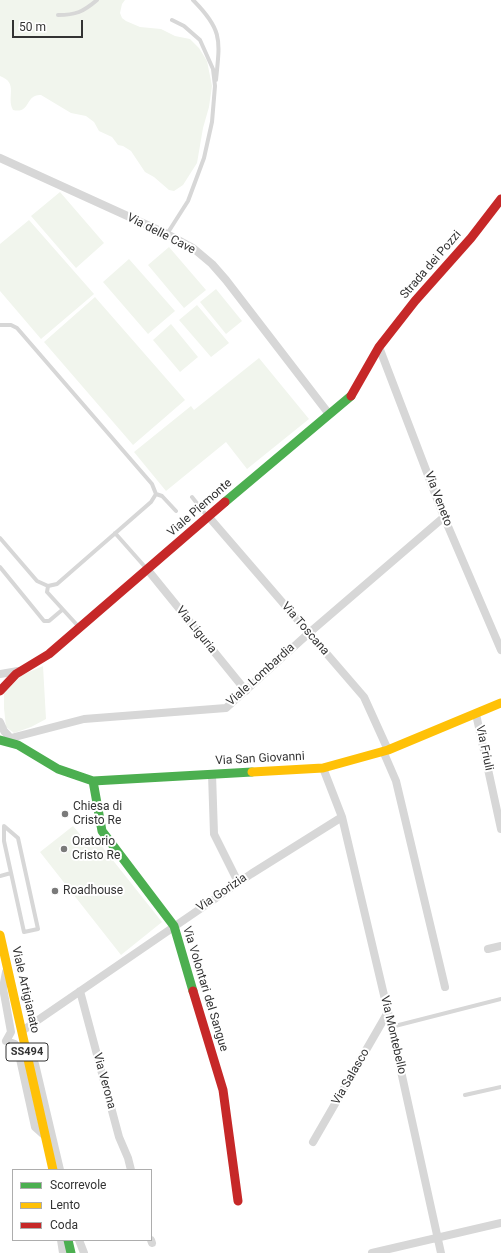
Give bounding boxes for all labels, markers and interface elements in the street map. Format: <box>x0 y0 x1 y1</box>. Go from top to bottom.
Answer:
scale bar <box>14 12 85 38</box>
text: 50 m <box>19 20 46 34</box>
street label: Via delle Cave <box>124 211 198 257</box>
street label: Strada dei Pozzi <box>397 228 465 302</box>
street label: Via Veneto <box>421 470 455 528</box>
street label: Viale Piemonte <box>165 476 235 540</box>
street label: Via Toscana <box>278 600 332 658</box>
street label: Via Liguria <box>173 604 219 656</box>
street label: Viale Lombardia <box>224 641 298 709</box>
street label: Via Friuli <box>472 724 496 772</box>
street label: Via San Giovanni <box>215 749 305 769</box>
place label: Chiesa di Cristo Re <box>73 800 122 828</box>
marker: Chiesa di Cristo Re <box>60 809 70 819</box>
place label: Oratorio Cristo Re <box>72 835 120 863</box>
marker: Oratorio Cristo Re <box>59 844 69 854</box>
street label: Via Gorizia <box>194 871 250 915</box>
place label: Roadhouse <box>63 884 123 898</box>
marker: Roadhouse <box>50 886 60 896</box>
street label: Via Volontari del Sangue <box>179 925 231 1053</box>
street label: Viale Artigianato <box>8 945 42 1035</box>
street label: Via Montebello <box>377 994 409 1076</box>
road number: SS494 <box>6 1043 48 1061</box>
street label: Via Salasco <box>329 1046 373 1108</box>
street label: Via Verona <box>90 1051 118 1111</box>
legend <box>12 1169 152 1241</box>
text: Scorrevole <box>50 1178 106 1192</box>
text: Lento <box>50 1198 80 1212</box>
text: Coda <box>50 1218 78 1232</box>

